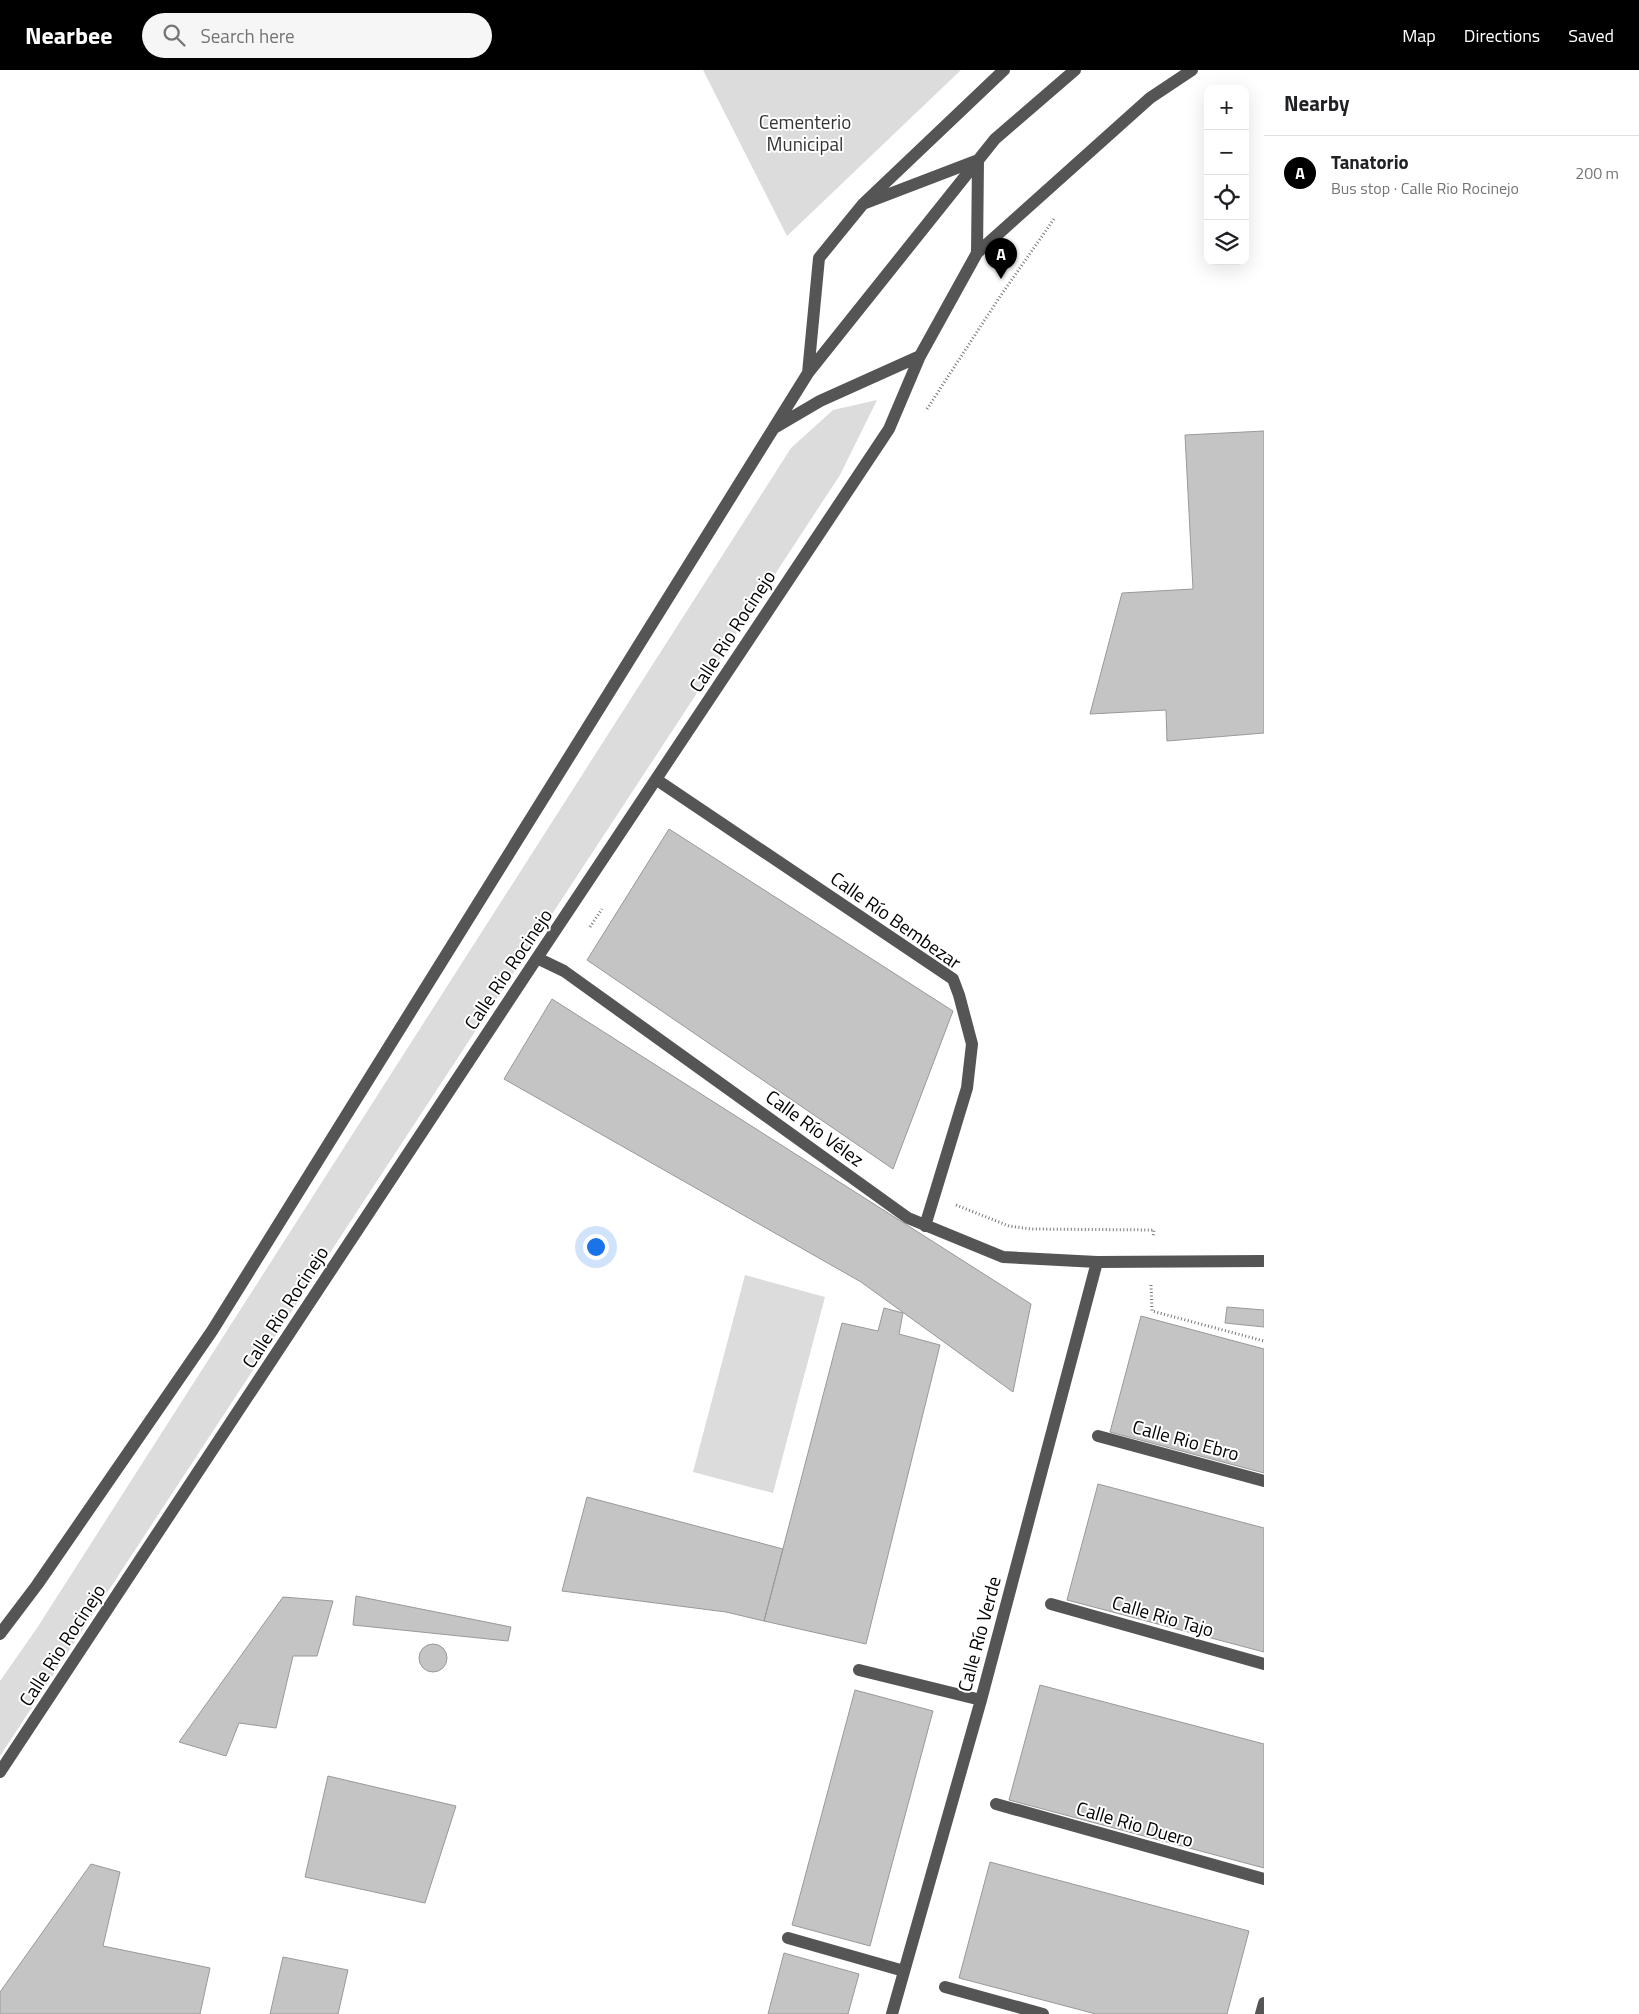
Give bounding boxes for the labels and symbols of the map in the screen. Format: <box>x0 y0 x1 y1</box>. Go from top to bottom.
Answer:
park label: Cementerio Municipal <box>759 107 851 158</box>
pin: A <box>985 238 1017 279</box>
street label: Calle Rio Rocinejo <box>681 564 782 698</box>
street label: Calle Río Bembezar <box>825 864 968 976</box>
street label: Calle Rio Rocinejo <box>456 902 559 1035</box>
street label: Calle Río Vélez <box>760 1082 870 1173</box>
your location <box>583 1234 609 1260</box>
street label: Calle Rio Rocinejo <box>234 1240 335 1374</box>
street label: Calle Rio Ebro <box>1130 1411 1243 1468</box>
street label: Calle Río Verde <box>949 1573 1008 1695</box>
street label: Calle Rio Rocinejo <box>11 1578 112 1712</box>
street label: Calle Rio Tajo <box>1109 1587 1217 1644</box>
street label: Calle Rio Duero <box>1073 1793 1197 1854</box>

